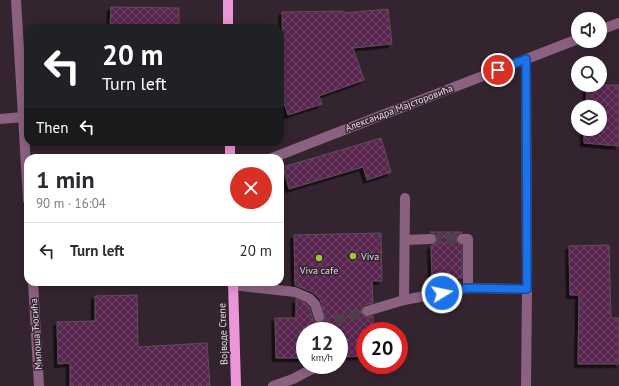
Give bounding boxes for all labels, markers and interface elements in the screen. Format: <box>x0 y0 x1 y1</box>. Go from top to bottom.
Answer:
map controls <box>571 12 607 136</box>
button: sound <box>571 12 607 48</box>
text: 20 m <box>102 36 163 73</box>
icon: left <box>36 40 88 92</box>
pin <box>481 53 515 87</box>
button: search <box>571 56 607 92</box>
icon: arrive <box>487 59 509 81</box>
text: Turn left <box>102 72 167 95</box>
street label: Александра Мајсторовића <box>343 81 455 135</box>
button: layers <box>571 100 607 136</box>
icon: left <box>76 116 98 138</box>
text: Then <box>36 118 68 137</box>
text: 1 min <box>36 164 95 195</box>
button: close <box>230 167 272 209</box>
text: 90 m · 16:04 <box>36 195 106 212</box>
icon: left <box>36 240 58 262</box>
text: Turn left <box>70 241 124 260</box>
text: 20 m <box>239 241 272 260</box>
place label: Viva <box>360 250 379 263</box>
marker: Viva <box>348 251 358 261</box>
marker: Viva cafe <box>314 253 324 263</box>
place label: Viva cafe <box>299 264 338 277</box>
position arrow <box>421 272 463 314</box>
street label: Милоша Ћосића <box>27 298 45 370</box>
street label: Војводе Степе <box>215 303 231 365</box>
speed limit sign: 20 <box>356 322 408 374</box>
text: 12 <box>311 330 333 356</box>
text: km/h <box>311 351 333 364</box>

